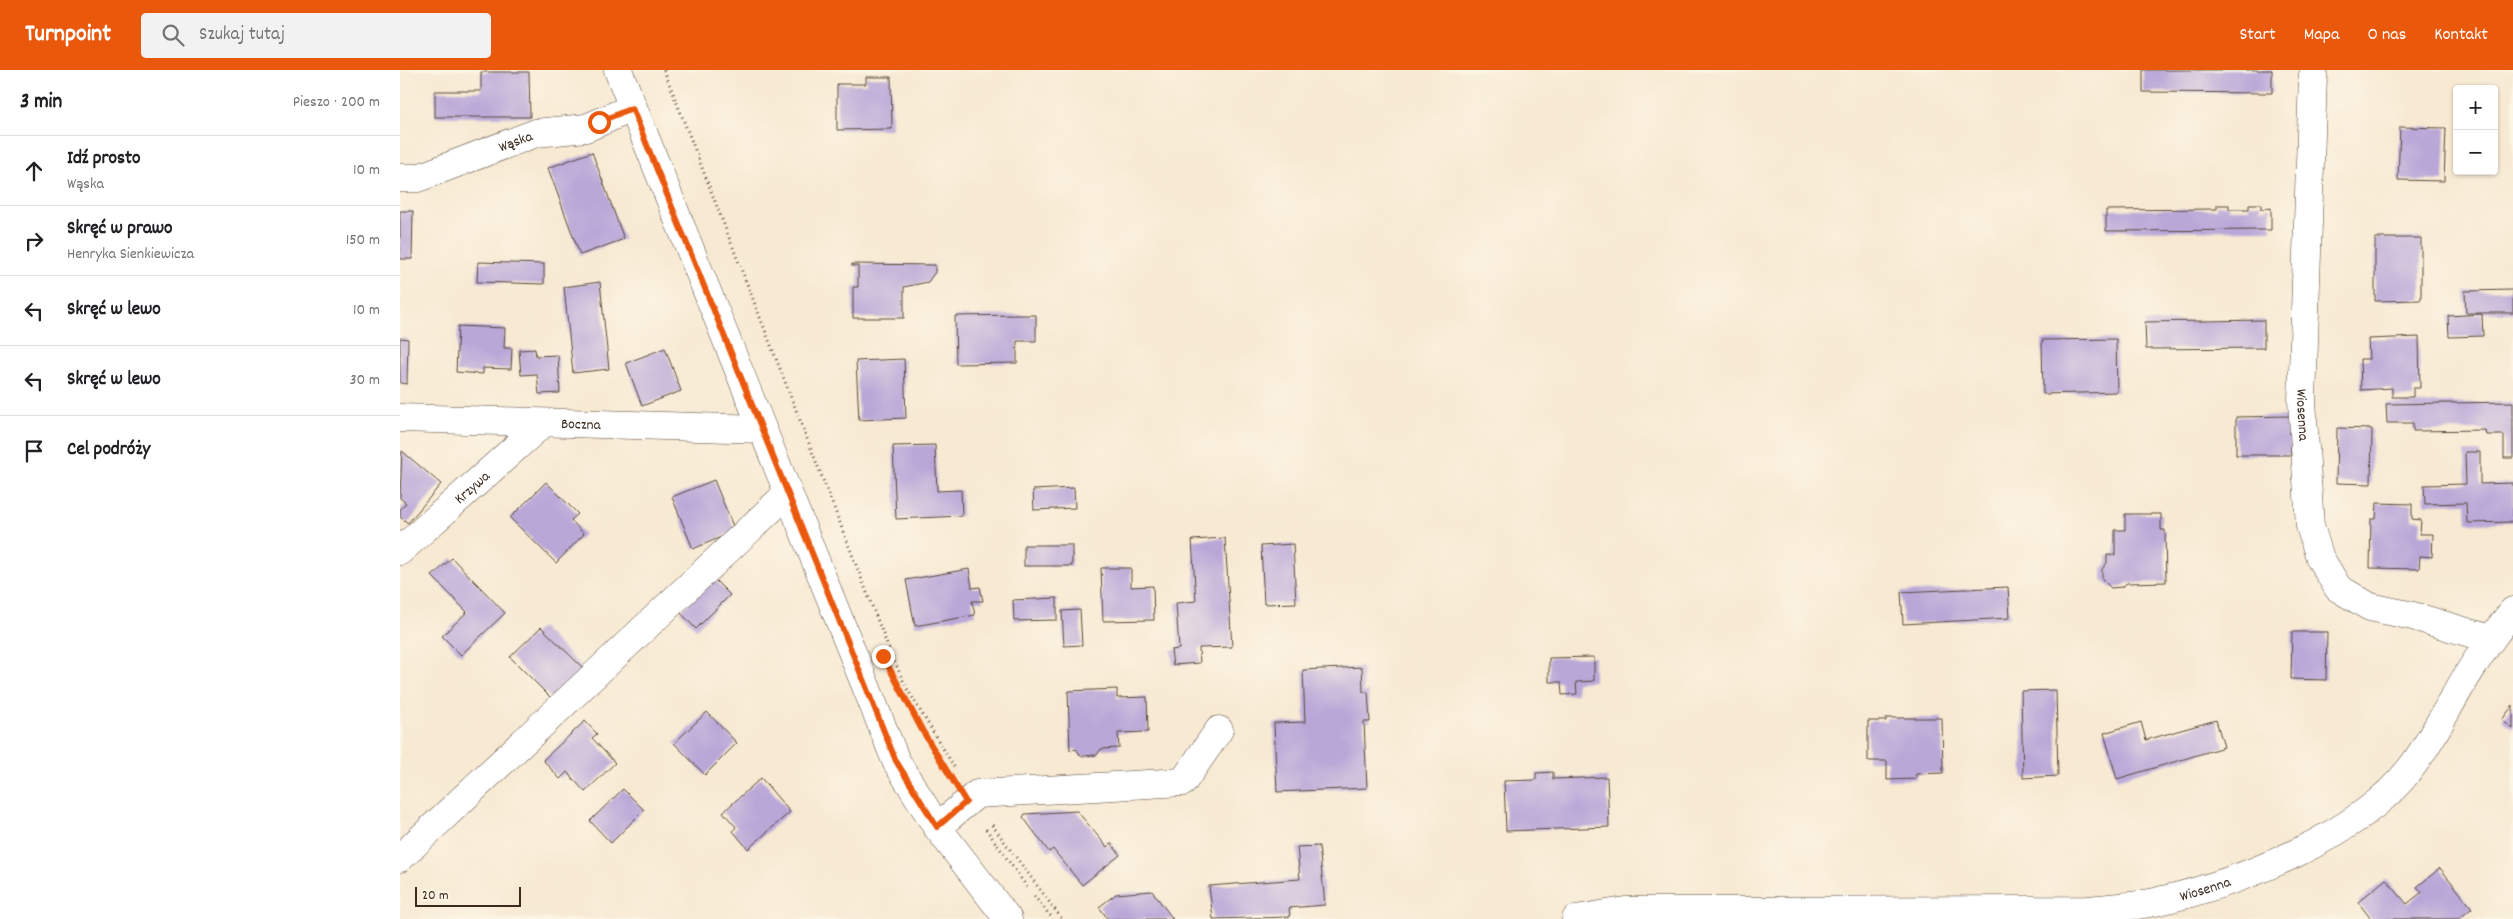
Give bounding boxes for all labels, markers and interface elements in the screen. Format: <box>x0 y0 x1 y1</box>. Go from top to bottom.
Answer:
search box <box>141 13 491 58</box>
text: Turnpoint <box>25 18 111 52</box>
icon: search <box>159 21 187 49</box>
text: Szukaj tutaj <box>199 22 285 49</box>
text: Start <box>2239 23 2276 48</box>
text: Mapa <box>2304 23 2339 48</box>
text: O nas <box>2367 23 2406 48</box>
text: Kontakt <box>2434 23 2488 48</box>
map controls <box>2453 85 2498 175</box>
button: + <box>2453 85 2498 130</box>
text: 3 min <box>20 88 62 118</box>
text: Pieszo · 200 m <box>293 91 380 114</box>
route start <box>588 111 611 134</box>
street label: Wąska <box>496 126 537 159</box>
button: − <box>2453 130 2498 175</box>
text: Idź prosto <box>67 146 140 173</box>
icon: ahead <box>20 157 48 185</box>
text: 10 m <box>353 159 380 182</box>
text: Wąska <box>67 173 104 196</box>
text: Skręć w prawo <box>67 216 173 243</box>
icon: right <box>20 227 48 255</box>
text: 150 m <box>346 229 380 252</box>
text: Henryka Sienkiewicza <box>67 243 194 266</box>
icon: left <box>20 297 48 325</box>
text: Skręć w lewo <box>67 297 161 324</box>
text: 10 m <box>353 299 380 322</box>
icon: left <box>20 367 48 395</box>
text: Skręć w lewo <box>67 367 161 394</box>
text: 30 m <box>350 369 380 392</box>
street label: Wiosenna <box>2289 388 2314 442</box>
street label: Boczna <box>561 414 602 437</box>
icon: arrive <box>20 437 48 465</box>
text: Cel podróży <box>67 437 150 464</box>
street label: Krzywa <box>450 466 496 510</box>
route end <box>872 645 895 668</box>
street label: Wiosenna <box>2178 872 2235 908</box>
scale bar <box>415 884 521 907</box>
text: 20 m <box>422 886 449 906</box>

